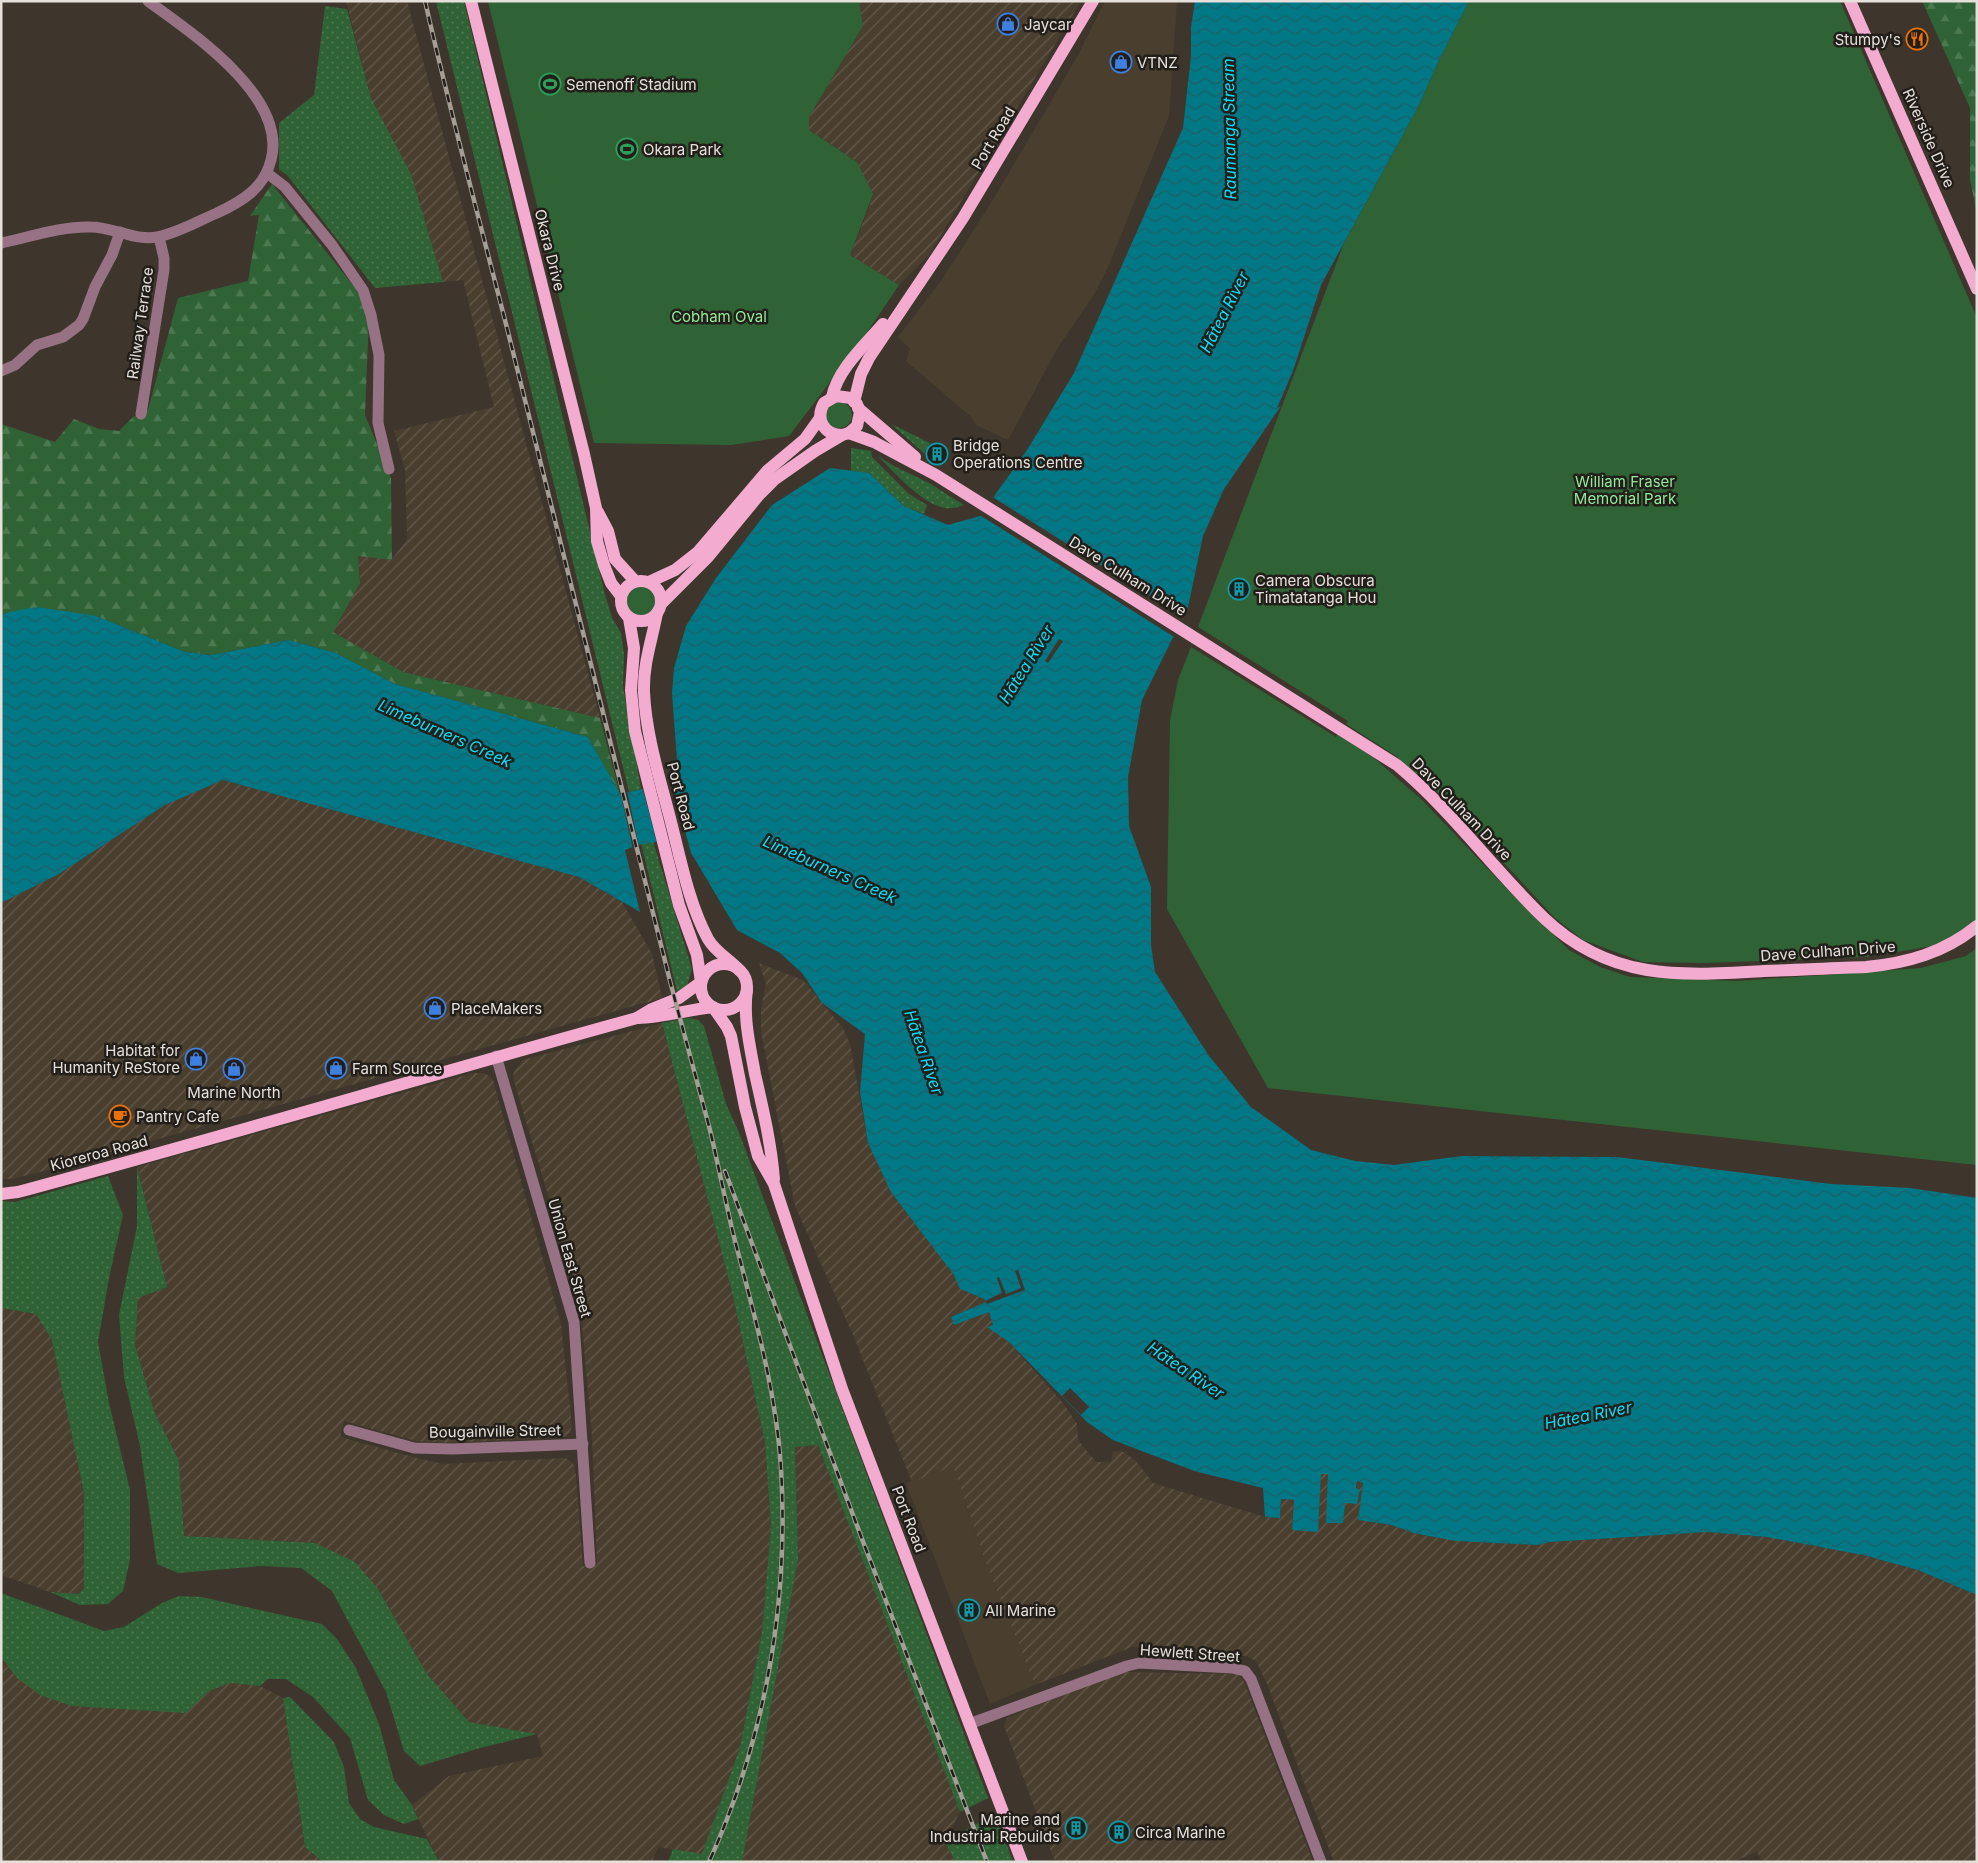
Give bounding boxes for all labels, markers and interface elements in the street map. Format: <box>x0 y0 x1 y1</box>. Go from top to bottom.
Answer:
shop icon: Jaycar <box>996 12 1020 36</box>
place label: Jaycar <box>1024 15 1072 34</box>
restaurant icon: Stumpy's <box>1905 27 1929 51</box>
place label: Stumpy's <box>1835 30 1901 49</box>
shop icon: VTNZ <box>1109 50 1133 74</box>
place label: VTNZ <box>1137 53 1178 72</box>
water label: Raumanga Stream <box>1218 58 1240 200</box>
sports icon: Semenoff Stadium <box>538 72 562 96</box>
place label: Semenoff Stadium <box>566 75 697 94</box>
street label: Riverside Drive <box>1899 85 1959 191</box>
street label: Port Road <box>967 103 1019 173</box>
sports icon: Okara Park <box>615 137 639 161</box>
place label: Okara Park <box>643 140 722 159</box>
street label: Okara Drive <box>531 207 569 293</box>
street label: Railway Terrace <box>123 266 157 380</box>
water label: Hātea River <box>1195 267 1253 356</box>
park label: Cobham Oval <box>671 307 767 326</box>
place label: Bridge Operations Centre <box>953 436 1083 472</box>
building icon: Bridge Operations Centre <box>925 442 949 466</box>
park label: William Fraser Memorial Park <box>1574 472 1677 508</box>
street label: Dave Culham Drive <box>1066 532 1190 620</box>
place label: Camera Obscura Timatatanga Hou <box>1255 571 1376 607</box>
building icon: Camera Obscura Timatatanga Hou <box>1227 577 1251 601</box>
water label: Hātea River <box>994 620 1058 707</box>
water label: Limeburners Creek <box>375 695 515 772</box>
street label: Dave Culham Drive <box>1408 754 1516 864</box>
street label: Port Road <box>663 760 699 832</box>
water label: Limeburners Creek <box>760 831 900 908</box>
street label: Dave Culham Drive <box>1760 937 1896 965</box>
shop icon: PlaceMakers <box>423 996 447 1020</box>
place label: PlaceMakers <box>451 999 542 1018</box>
water label: Hātea River <box>900 1007 948 1098</box>
place label: Habitat for Humanity ReStore <box>52 1041 180 1077</box>
shop icon: Habitat for Humanity ReStore <box>184 1047 208 1071</box>
shop icon: Farm Source <box>324 1056 348 1080</box>
shop icon: Marine North <box>222 1057 246 1081</box>
place label: Farm Source <box>352 1059 442 1078</box>
place label: Marine North <box>187 1083 281 1102</box>
cafe icon: Pantry Cafe <box>108 1104 132 1128</box>
place label: Pantry Cafe <box>136 1107 220 1126</box>
street label: Kioreroa Road <box>48 1131 150 1175</box>
street label: Union East Street <box>544 1196 596 1320</box>
water label: Hātea River <box>1144 1337 1229 1404</box>
water label: Hātea River <box>1543 1397 1634 1433</box>
street label: Bougainville Street <box>429 1420 561 1442</box>
street label: Port Road <box>888 1483 930 1555</box>
building icon: All Marine <box>957 1598 981 1622</box>
place label: All Marine <box>985 1601 1056 1620</box>
street label: Hewlett Street <box>1139 1640 1241 1666</box>
place label: Marine and Industrial Rebuilds <box>930 1810 1060 1846</box>
building icon: Marine and Industrial Rebuilds <box>1064 1816 1088 1840</box>
building icon: Circa Marine <box>1107 1820 1131 1844</box>
place label: Circa Marine <box>1135 1823 1225 1842</box>

